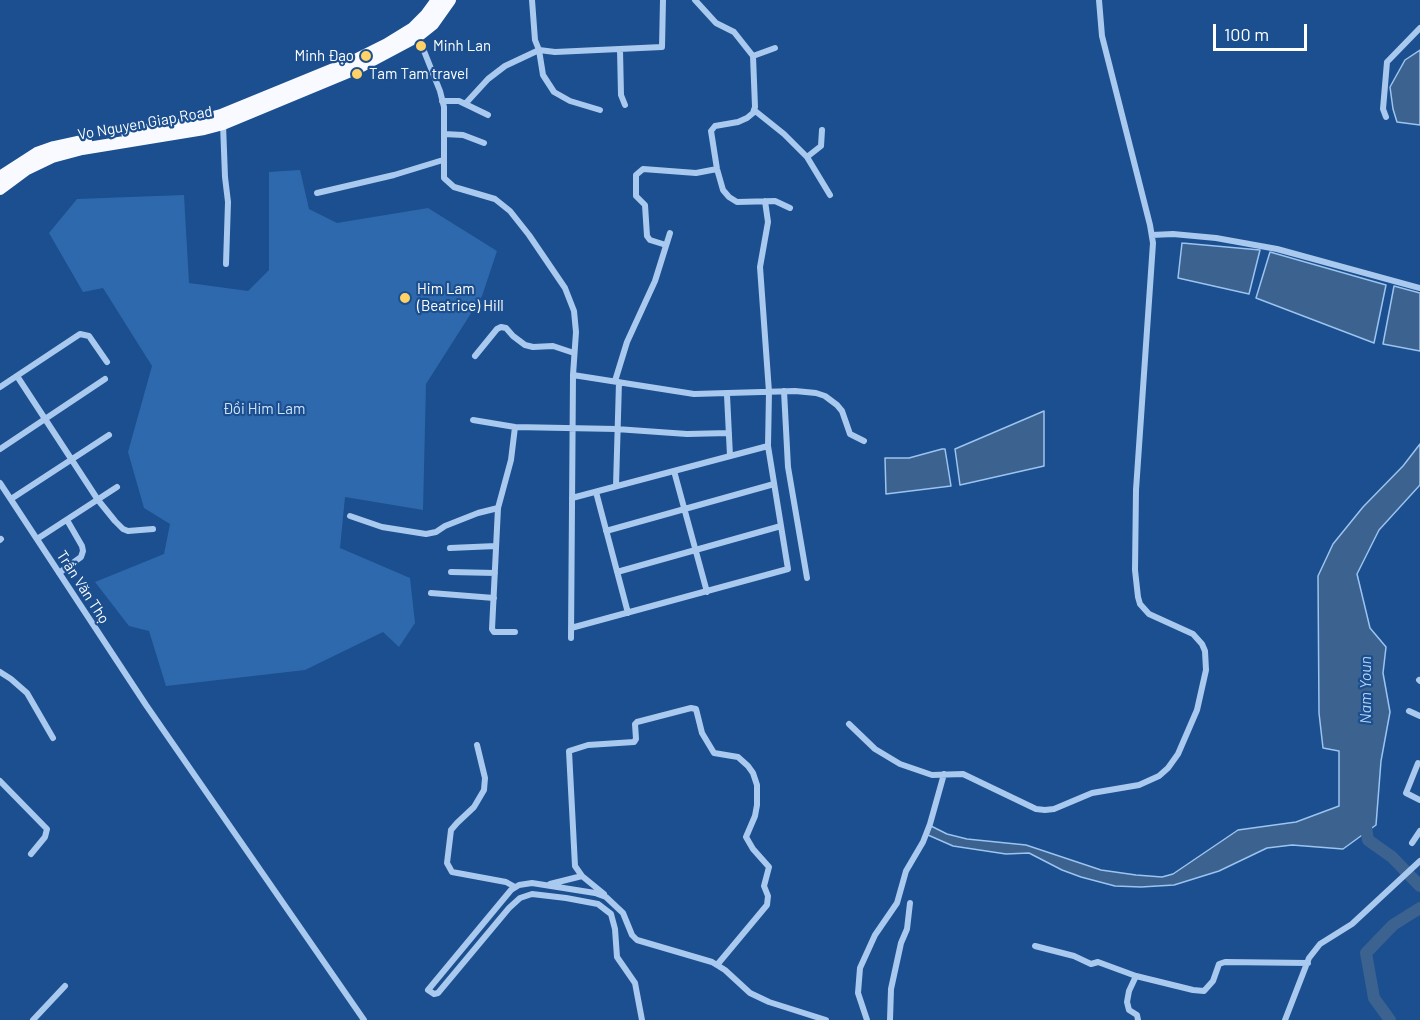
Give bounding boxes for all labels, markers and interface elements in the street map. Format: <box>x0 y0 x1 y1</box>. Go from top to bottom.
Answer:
scale bar <box>1216 12 1310 50</box>
text: 100 m <box>1224 23 1269 45</box>
place label: Minh Lan <box>433 37 491 55</box>
marker: Minh Lan <box>414 39 428 53</box>
place label: Minh Đạo <box>294 47 354 65</box>
marker: Minh Đạo <box>359 49 373 63</box>
place label: Tam Tam travel <box>369 65 469 83</box>
marker: Tam Tam travel <box>350 67 364 81</box>
street label: Vo Nguyen Giap Road <box>76 102 214 144</box>
place label: Him Lam (Beatrice) Hill <box>417 280 504 315</box>
marker: Him Lam (Beatrice) Hill <box>398 291 412 305</box>
park label: Đồi Him Lam <box>223 400 305 418</box>
street label: Trần Văn Thọ <box>53 547 113 627</box>
water label: Nam Youn <box>1356 656 1376 724</box>

